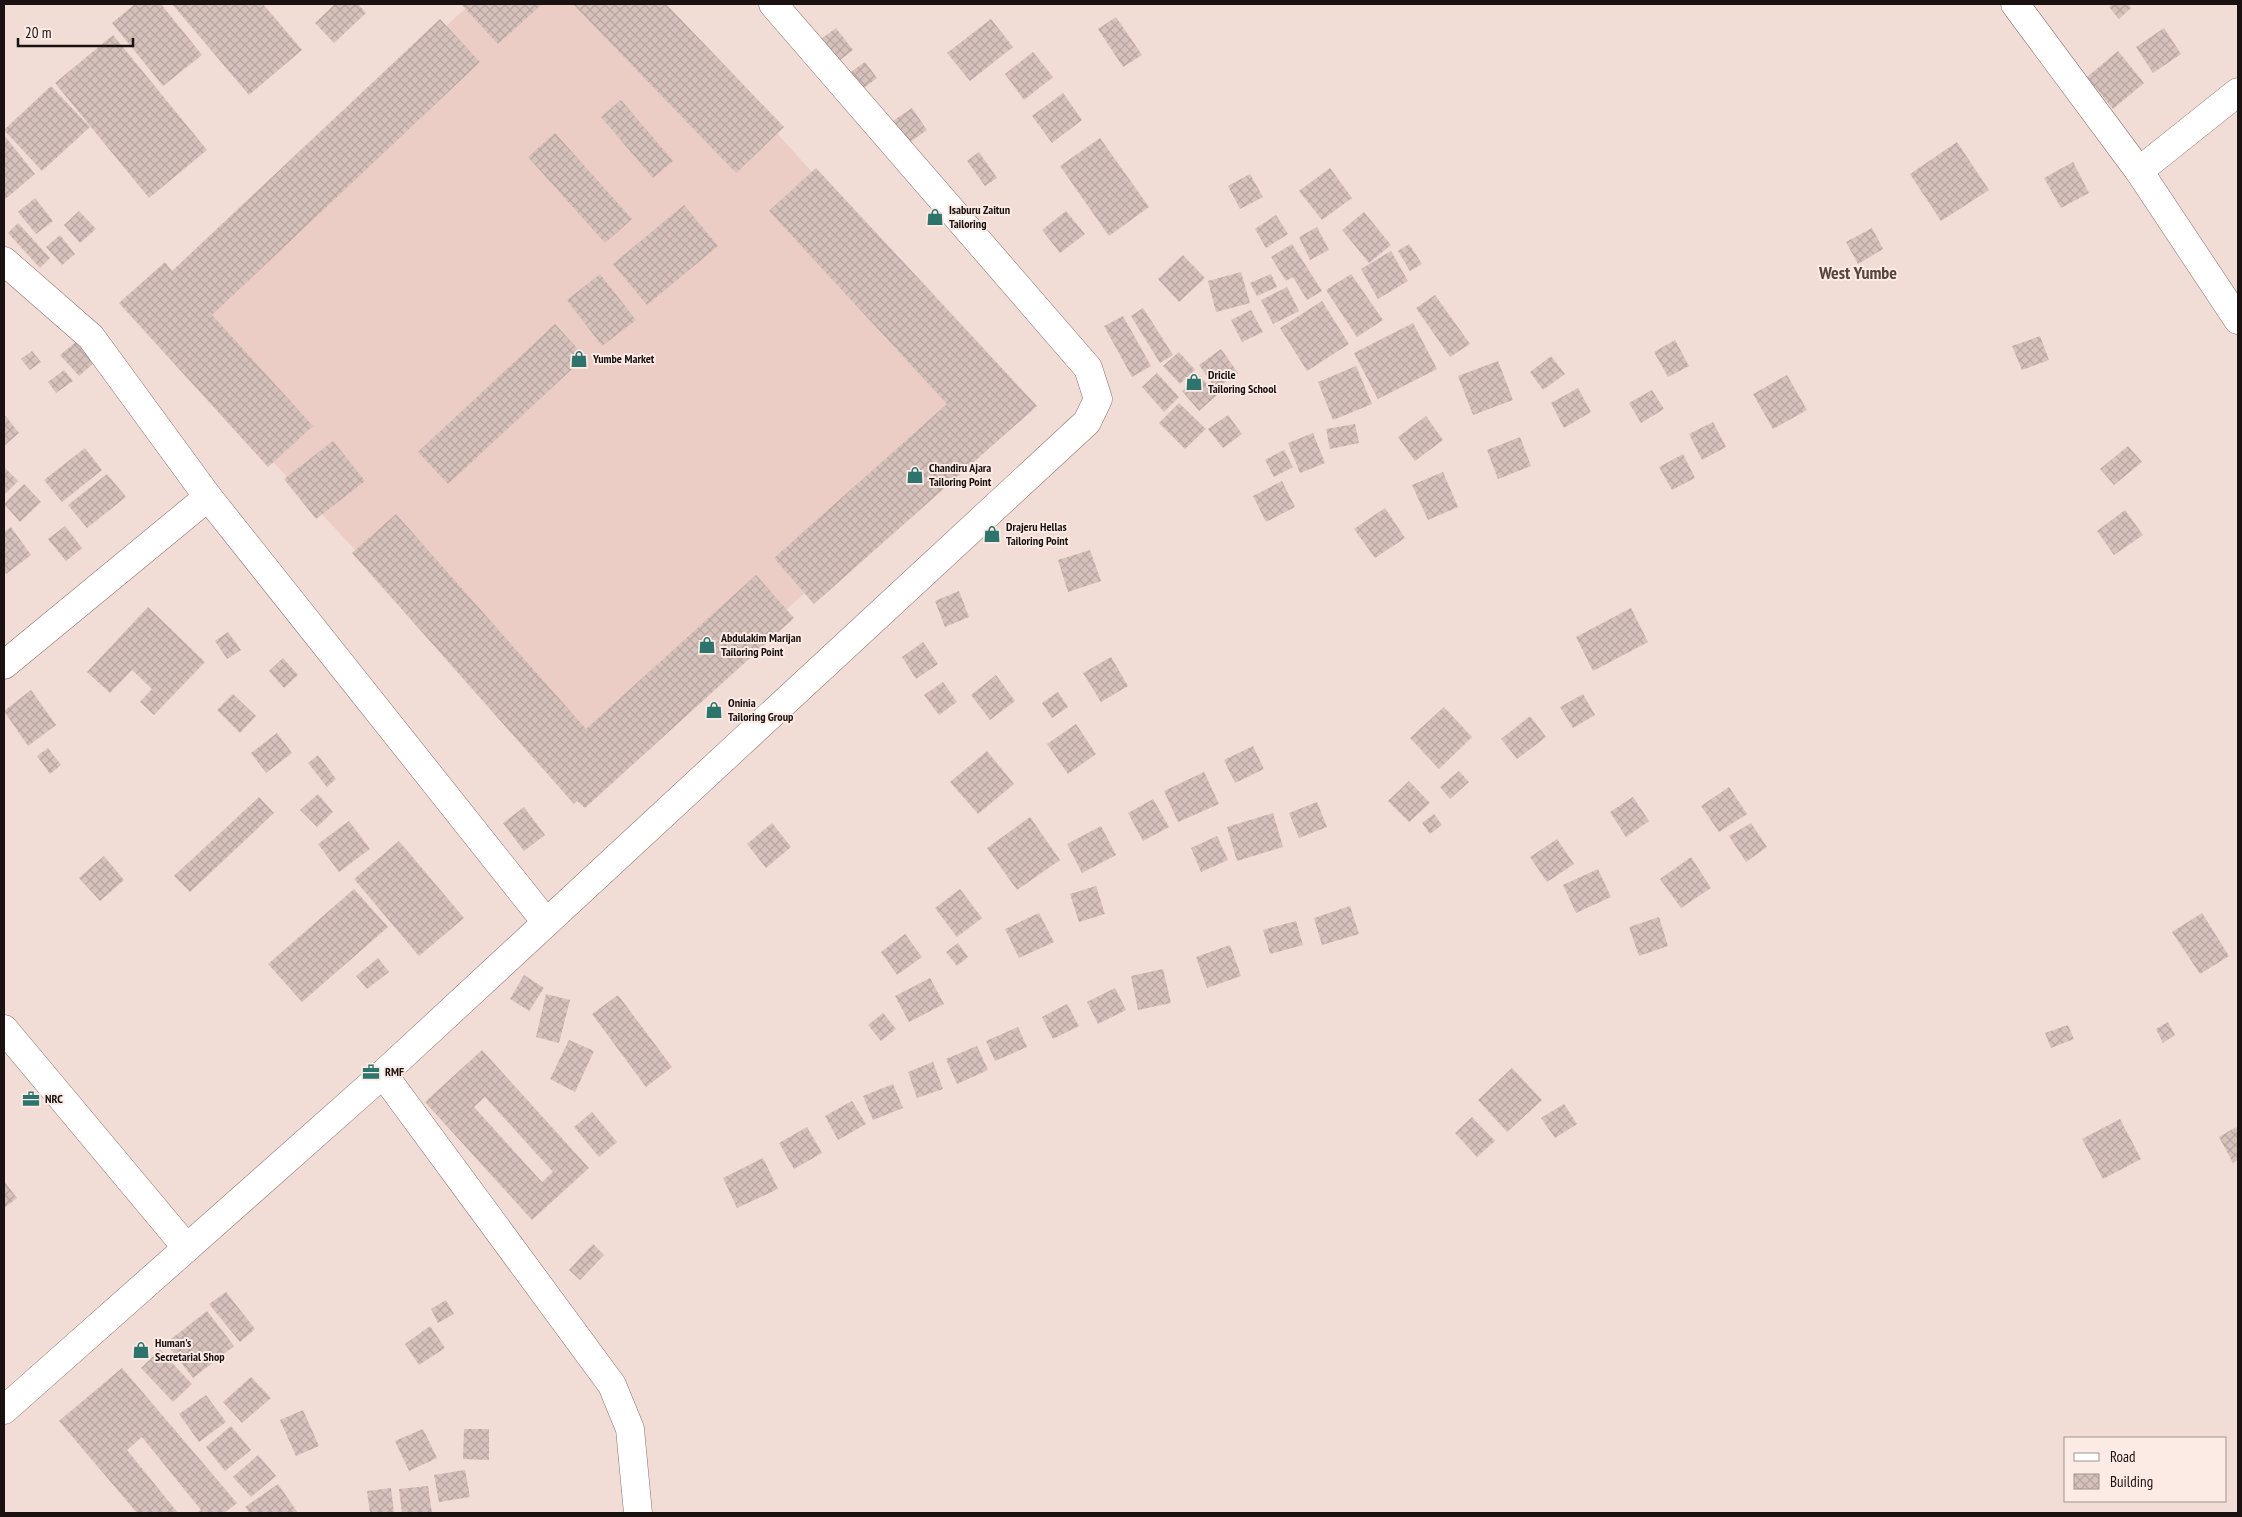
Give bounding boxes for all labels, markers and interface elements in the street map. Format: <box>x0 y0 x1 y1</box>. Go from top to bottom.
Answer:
scale bar <box>18 15 132 47</box>
text: 20 m <box>25 23 51 42</box>
place label: Isaburu Zaitun Tailoring <box>949 202 1010 231</box>
shop icon: Isaburu Zaitun Tailoring <box>925 207 945 227</box>
district label: West Yumbe <box>1818 261 1897 284</box>
shop icon: Yumbe Market <box>569 349 589 369</box>
place label: Yumbe Market <box>592 351 655 366</box>
place label: Dricile Tailoring School <box>1208 367 1276 396</box>
shop icon: Dricile Tailoring School <box>1184 372 1204 392</box>
place label: Chandiru Ajara Tailoring Point <box>929 460 992 489</box>
shop icon: Chandiru Ajara Tailoring Point <box>905 465 925 485</box>
place label: Drajeru Hellas Tailoring Point <box>1006 519 1069 548</box>
shop icon: Drajeru Hellas Tailoring Point <box>982 524 1002 544</box>
place label: Abdulakim Marijan Tailoring Point <box>720 630 801 659</box>
shop icon: Abdulakim Marijan Tailoring Point <box>697 635 717 655</box>
place label: Oninia Tailoring Group <box>728 695 794 724</box>
shop icon: Oninia Tailoring Group <box>704 700 724 720</box>
office icon: RMF <box>361 1062 381 1082</box>
place label: RMF <box>385 1064 404 1079</box>
office icon: NRC <box>21 1089 41 1109</box>
place label: NRC <box>45 1091 63 1106</box>
place label: Human's Secretarial Shop <box>155 1335 225 1364</box>
shop icon: Human's Secretarial Shop <box>131 1340 151 1360</box>
legend <box>2064 1437 2227 1502</box>
text: Road <box>2110 1447 2136 1466</box>
text: Building <box>2110 1472 2153 1491</box>

